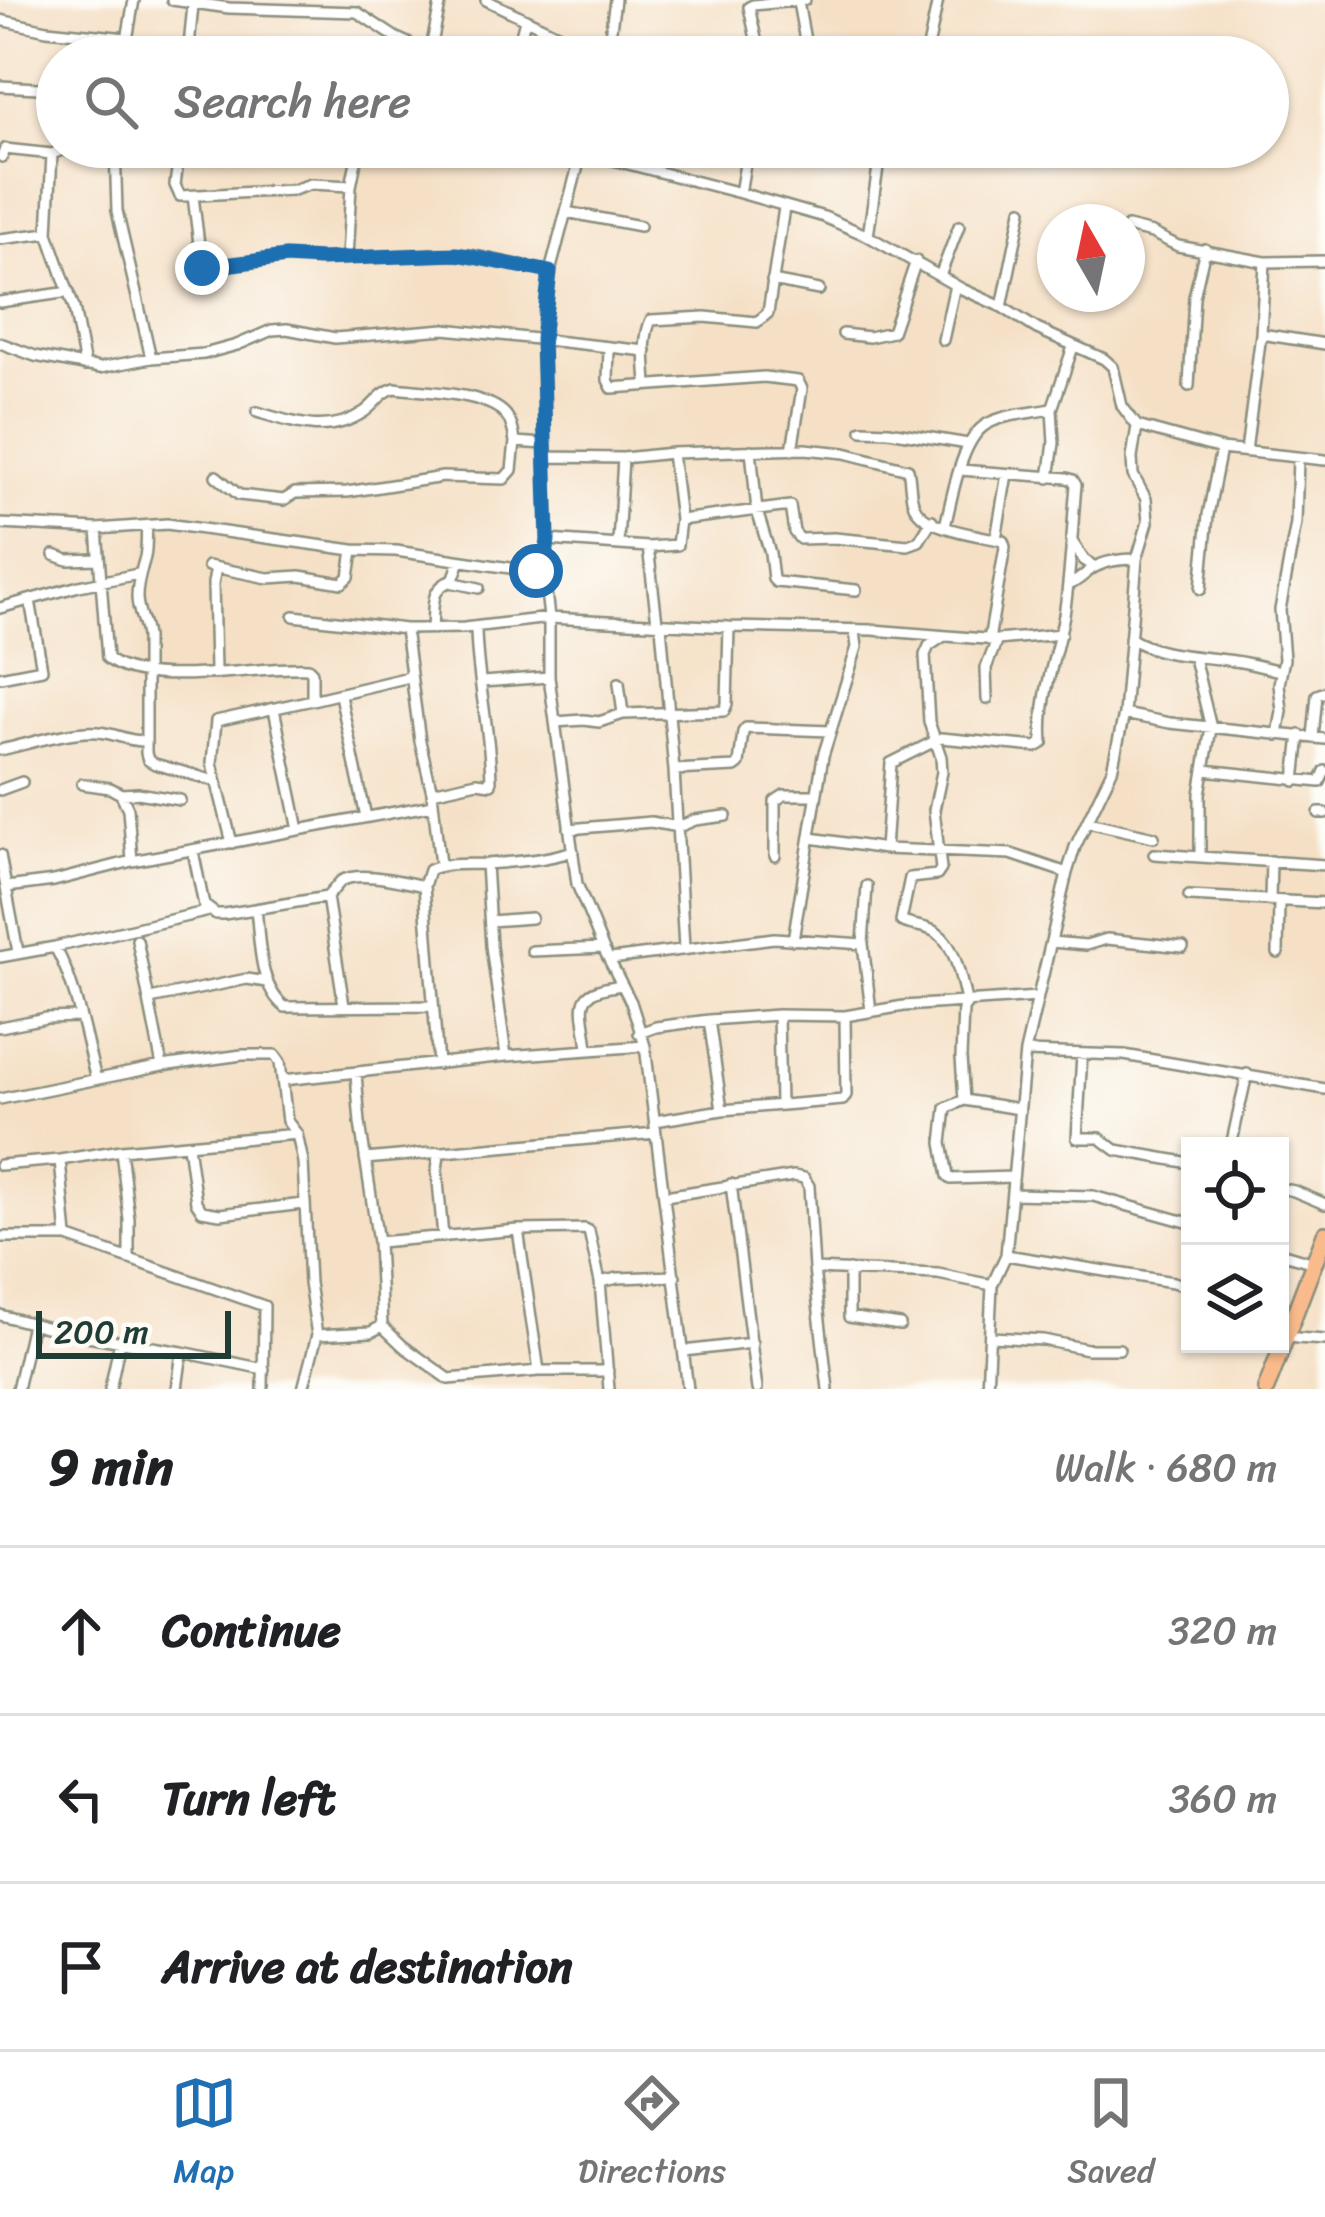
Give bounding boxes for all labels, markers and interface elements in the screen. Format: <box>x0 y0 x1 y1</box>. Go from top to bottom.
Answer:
search box <box>36 36 1289 168</box>
text: Search here <box>174 62 411 142</box>
icon: search <box>78 69 144 135</box>
north arrow <box>1037 204 1145 312</box>
route end <box>175 241 229 295</box>
route start <box>509 544 563 598</box>
map controls <box>1181 1137 1289 1353</box>
button: locate <box>1181 1137 1289 1245</box>
button: layers <box>1181 1245 1289 1353</box>
text: 200 m <box>54 1303 149 1361</box>
scale bar <box>36 1305 231 1358</box>
text: 9 min <box>48 1422 173 1512</box>
text: Walk · 680 m <box>1054 1433 1277 1502</box>
text: Continue <box>162 1591 341 1671</box>
text: 320 m <box>1168 1596 1277 1665</box>
icon: ahead <box>48 1598 114 1664</box>
text: Turn left <box>162 1759 335 1839</box>
text: 360 m <box>1169 1764 1277 1833</box>
icon: left <box>48 1766 114 1832</box>
text: Arrive at destination <box>162 1927 572 2007</box>
icon: arrive <box>48 1934 114 2000</box>
tab: Map <box>171 2070 237 2200</box>
tab: Directions <box>578 2070 726 2200</box>
tab: Saved <box>1067 2070 1154 2200</box>

